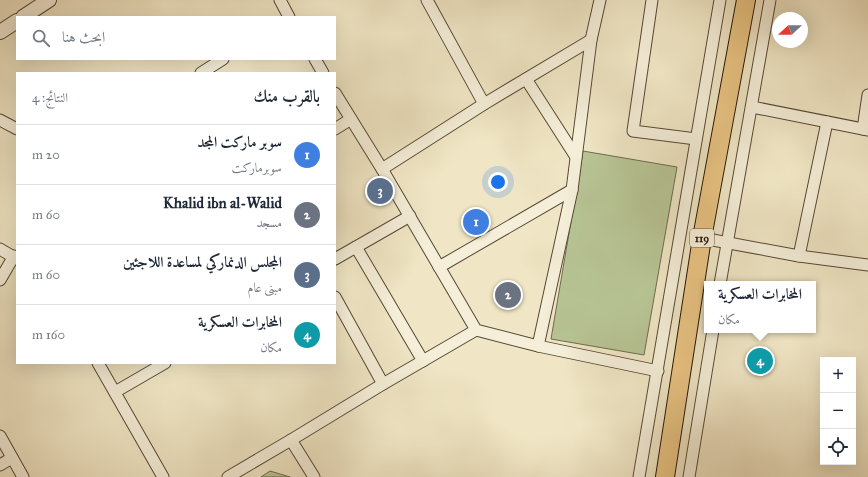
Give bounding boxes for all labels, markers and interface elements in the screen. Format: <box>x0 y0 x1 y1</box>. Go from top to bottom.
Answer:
north arrow <box>772 12 808 48</box>
search box <box>16 16 336 60</box>
icon: search <box>30 27 52 49</box>
text: ابحث هنا <box>62 28 105 46</box>
text: بالقرب منك <box>254 86 320 107</box>
text: النتائج: 4 <box>32 90 68 106</box>
text: سوبر ماركت المجد <box>197 133 282 151</box>
text: 20 m <box>32 147 60 163</box>
text: 1 <box>304 147 310 163</box>
text: سوبرماركت <box>232 160 282 176</box>
your location <box>488 172 508 192</box>
pin: 3 <box>367 176 393 206</box>
text: Khalid ibn al-Walid <box>163 194 282 212</box>
text: 60 m <box>32 207 60 223</box>
text: 2 <box>304 207 310 223</box>
pin: 1 <box>463 207 489 237</box>
text: مسجد <box>256 215 282 231</box>
road number: 119 <box>690 229 714 247</box>
text: المجلس الدنماركي لمساعدة اللاجئين <box>123 253 282 271</box>
text: 60 m <box>32 267 60 283</box>
text: 3 <box>304 267 310 283</box>
text: مبنى عام <box>248 280 282 296</box>
pin: 2 <box>495 280 521 310</box>
popup <box>704 281 816 333</box>
text: المخابرات العسكرية <box>718 285 802 303</box>
text: مكان <box>718 312 740 328</box>
text: المخابرات العسكرية <box>198 313 282 331</box>
text: 160 m <box>32 327 65 343</box>
text: 4 <box>303 327 311 343</box>
text: مكان <box>260 340 282 356</box>
pin: 4 <box>747 346 773 376</box>
map controls <box>820 357 856 465</box>
button: + <box>820 357 856 393</box>
button: − <box>820 393 856 429</box>
button: locate <box>820 429 856 465</box>

